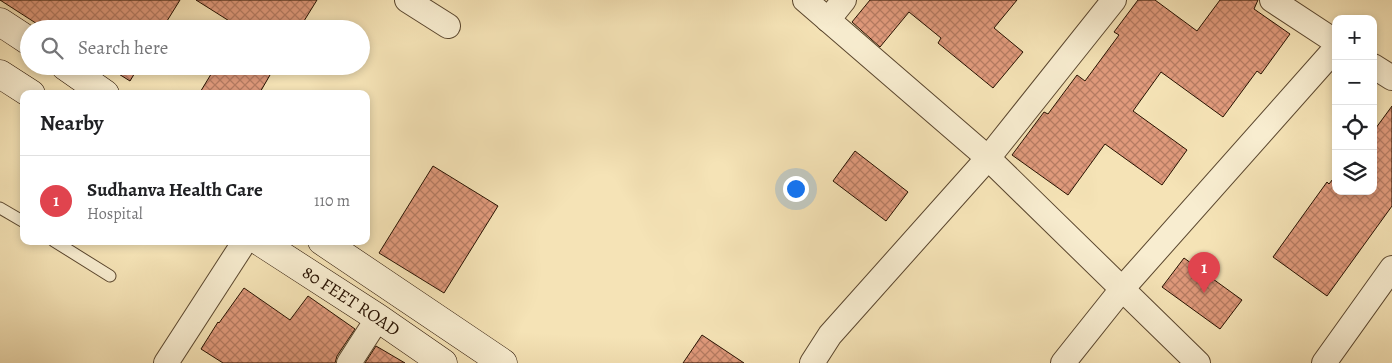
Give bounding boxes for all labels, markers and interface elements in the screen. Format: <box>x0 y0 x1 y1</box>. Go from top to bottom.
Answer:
map controls <box>1332 15 1377 195</box>
button: + <box>1332 15 1377 60</box>
search box <box>20 20 370 75</box>
icon: search <box>38 34 66 62</box>
text: Search here <box>78 35 168 61</box>
button: − <box>1332 60 1377 105</box>
button: locate <box>1332 105 1377 150</box>
text: Nearby <box>40 109 103 137</box>
button: layers <box>1332 150 1377 195</box>
your location <box>783 176 809 202</box>
text: Sudhanva Health Care <box>87 177 263 203</box>
text: 1 <box>53 190 59 212</box>
text: 110 m <box>314 190 350 212</box>
text: Hospital <box>87 203 143 225</box>
pin: 1 <box>1188 252 1220 293</box>
street label: 80 FEET ROAD <box>298 260 405 342</box>

